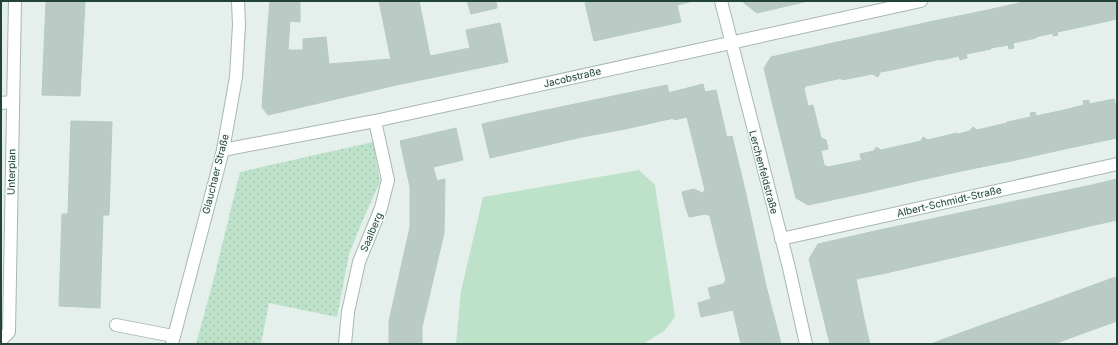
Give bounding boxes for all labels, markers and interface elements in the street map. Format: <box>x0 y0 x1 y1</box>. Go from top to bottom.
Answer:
street label: Jacobstraße <box>542 64 602 89</box>
street label: Lerchenfeldstraße <box>747 129 781 215</box>
street label: Glauchaer Straße <box>199 133 231 215</box>
street label: Unterplan <box>5 149 17 195</box>
street label: Albert-Schmidt-Straße <box>895 183 1003 219</box>
street label: Saalberg <box>357 210 385 254</box>

